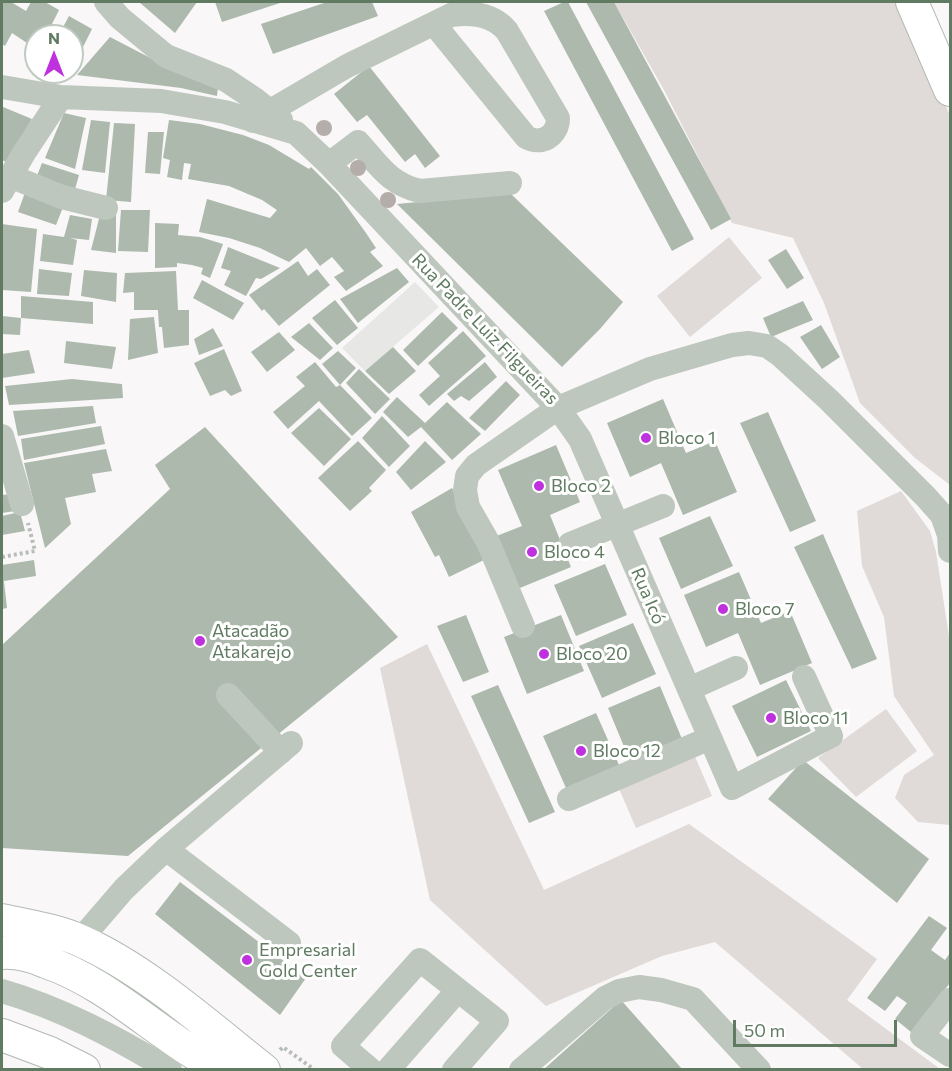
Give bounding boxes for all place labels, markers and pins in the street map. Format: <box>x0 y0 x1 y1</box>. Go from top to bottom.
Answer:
place label: Bloco 1 <box>658 427 716 449</box>
marker: Bloco 1 <box>639 431 653 445</box>
place label: Bloco 2 <box>551 475 611 497</box>
marker: Bloco 2 <box>532 479 546 493</box>
place label: Bloco 4 <box>544 541 605 563</box>
marker: Bloco 4 <box>525 545 539 559</box>
place label: Bloco 7 <box>735 598 795 620</box>
marker: Bloco 7 <box>716 602 730 616</box>
place label: Atacadão Atakarejo <box>212 620 291 662</box>
marker: Atacadão Atakarejo <box>193 634 207 648</box>
place label: Bloco 20 <box>556 643 628 665</box>
marker: Bloco 20 <box>537 647 551 661</box>
place label: Bloco 11 <box>783 707 848 729</box>
marker: Bloco 11 <box>764 711 778 725</box>
place label: Bloco 12 <box>593 740 661 762</box>
marker: Bloco 12 <box>574 744 588 758</box>
place label: Empresarial Gold Center <box>259 939 357 982</box>
marker: Empresarial Gold Center <box>240 953 254 967</box>

